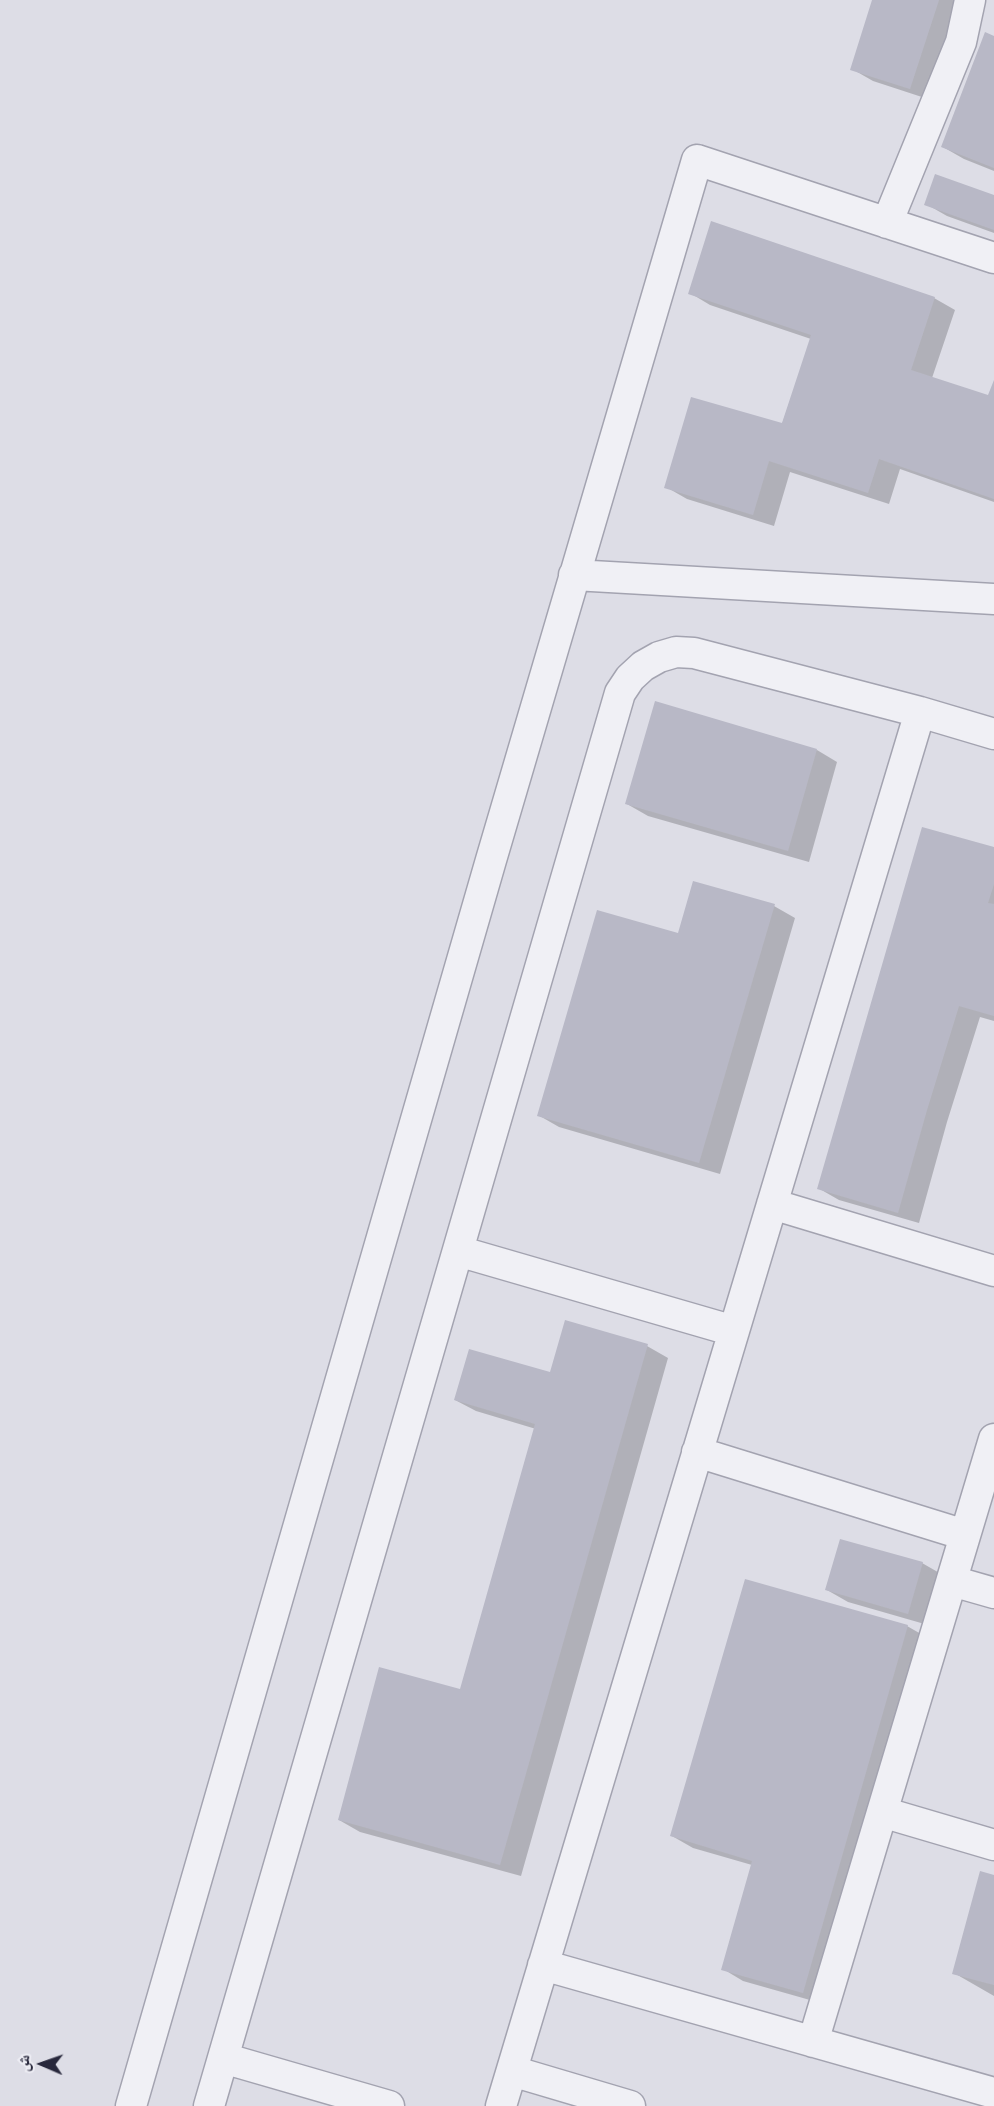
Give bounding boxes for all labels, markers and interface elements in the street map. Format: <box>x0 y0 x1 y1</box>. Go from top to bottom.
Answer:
north arrow <box>12 2034 72 2094</box>
text: ش <box>14 2055 34 2072</box>

